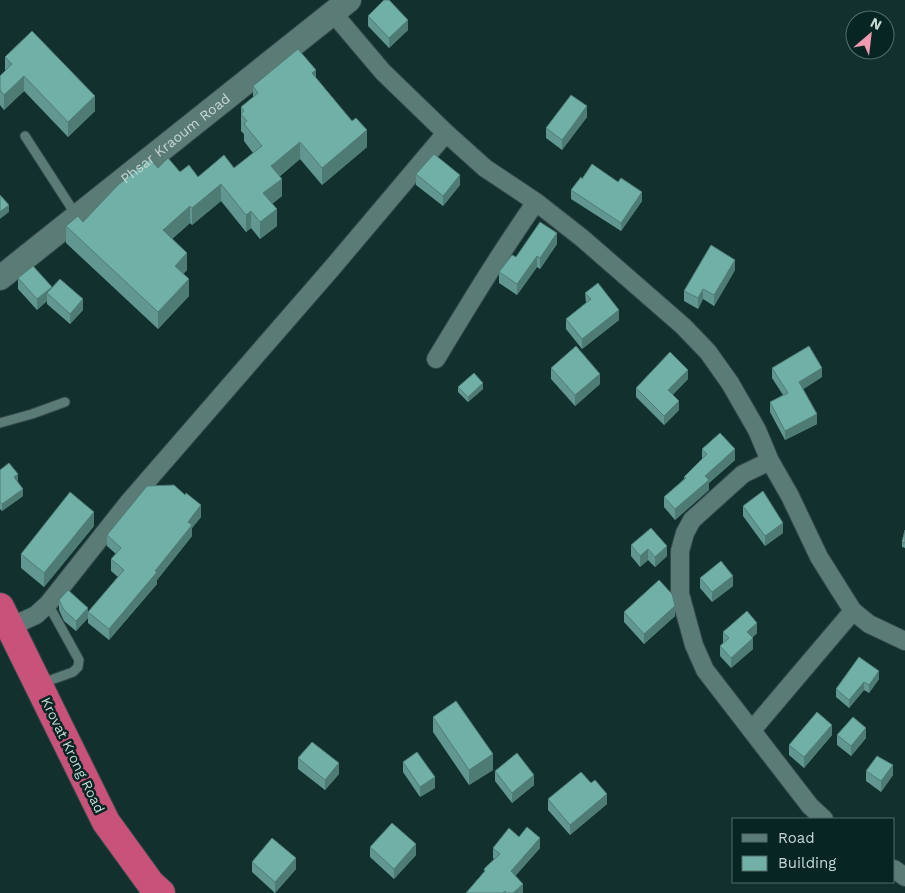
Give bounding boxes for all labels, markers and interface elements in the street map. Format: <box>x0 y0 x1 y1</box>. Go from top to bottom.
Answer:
north arrow <box>845 10 895 60</box>
text: N <box>868 14 884 33</box>
street label: Phsar Kraoum Road <box>118 90 233 187</box>
street label: Krovat Krong Road <box>38 695 108 815</box>
legend <box>732 818 895 883</box>
text: Road <box>778 829 815 847</box>
text: Building <box>778 854 836 872</box>

